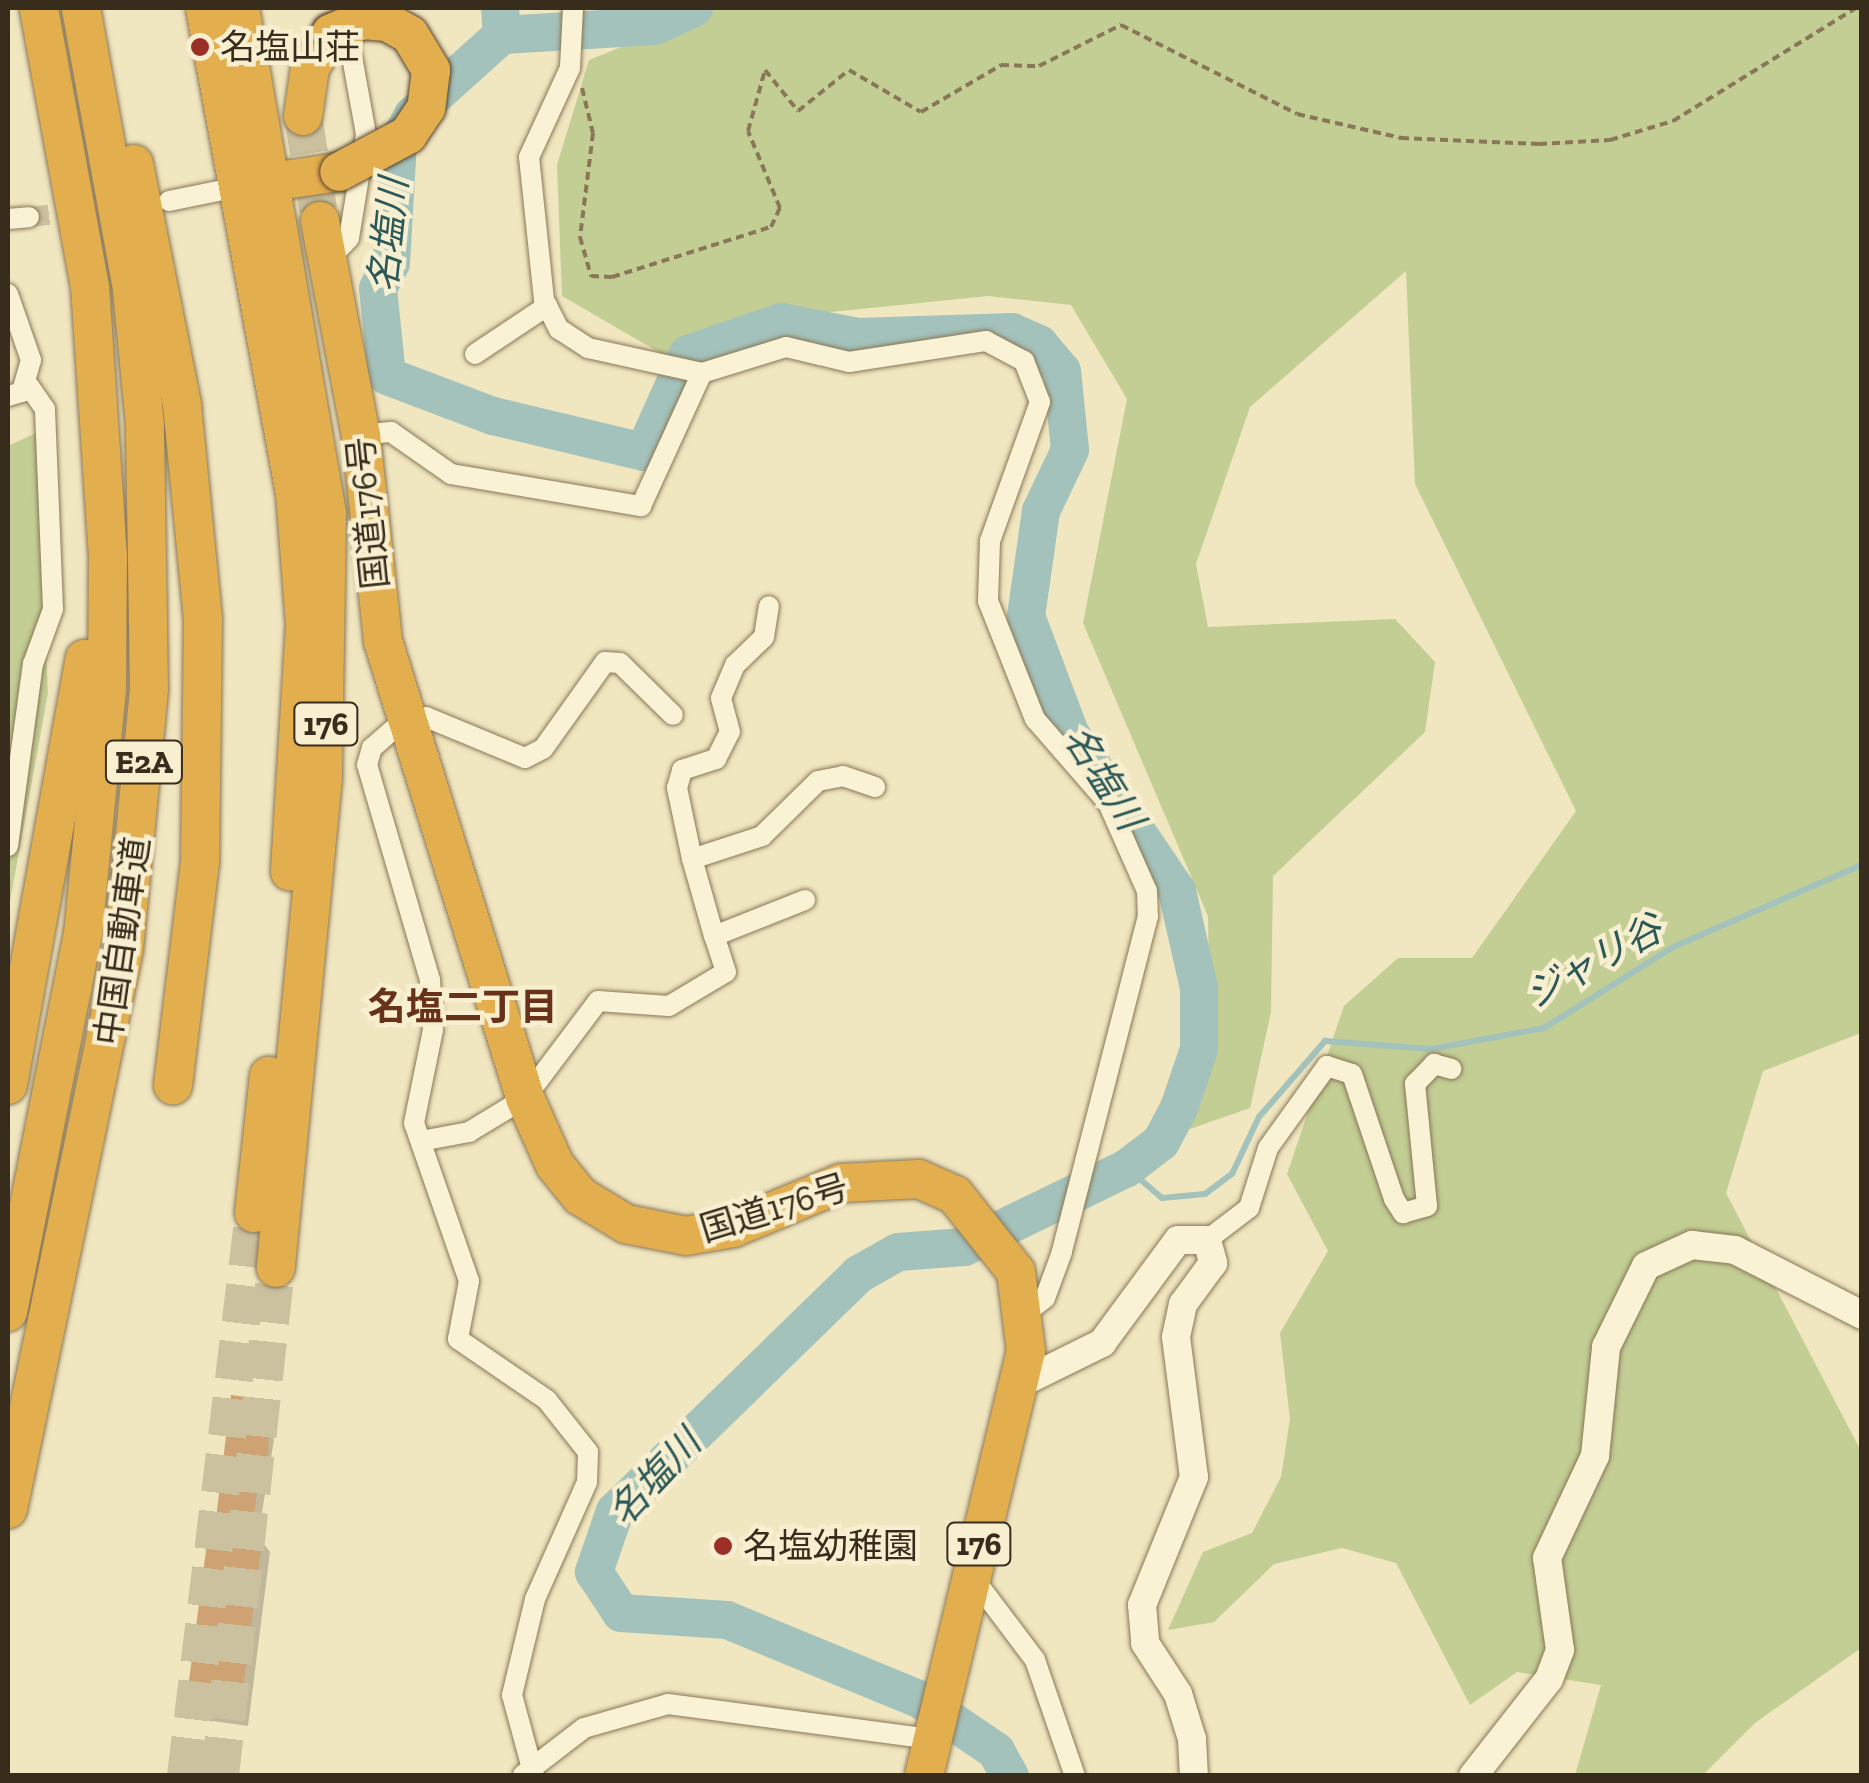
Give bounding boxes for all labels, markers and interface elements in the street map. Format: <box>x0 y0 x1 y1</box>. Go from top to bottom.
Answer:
place label: 名塩山荘 <box>220 26 360 68</box>
marker: 名塩山荘 <box>189 36 211 58</box>
water label: 名塩川 <box>360 176 418 294</box>
street label: 国道176号 <box>339 435 397 591</box>
road number: 176 <box>291 697 361 751</box>
water label: 名塩川 <box>1053 718 1153 838</box>
road number: E2A <box>104 735 184 789</box>
street label: 中国自動車道 <box>87 834 157 1048</box>
water label: ジャリ谷 <box>1516 905 1672 1019</box>
district label: 名塩二丁目 <box>368 985 558 1031</box>
street label: 国道176号 <box>695 1166 853 1250</box>
water label: 名塩川 <box>599 1421 711 1535</box>
road number: 176 <box>944 1517 1014 1571</box>
place label: 名塩幼稚園 <box>743 1525 918 1567</box>
marker: 名塩幼稚園 <box>712 1535 734 1557</box>

